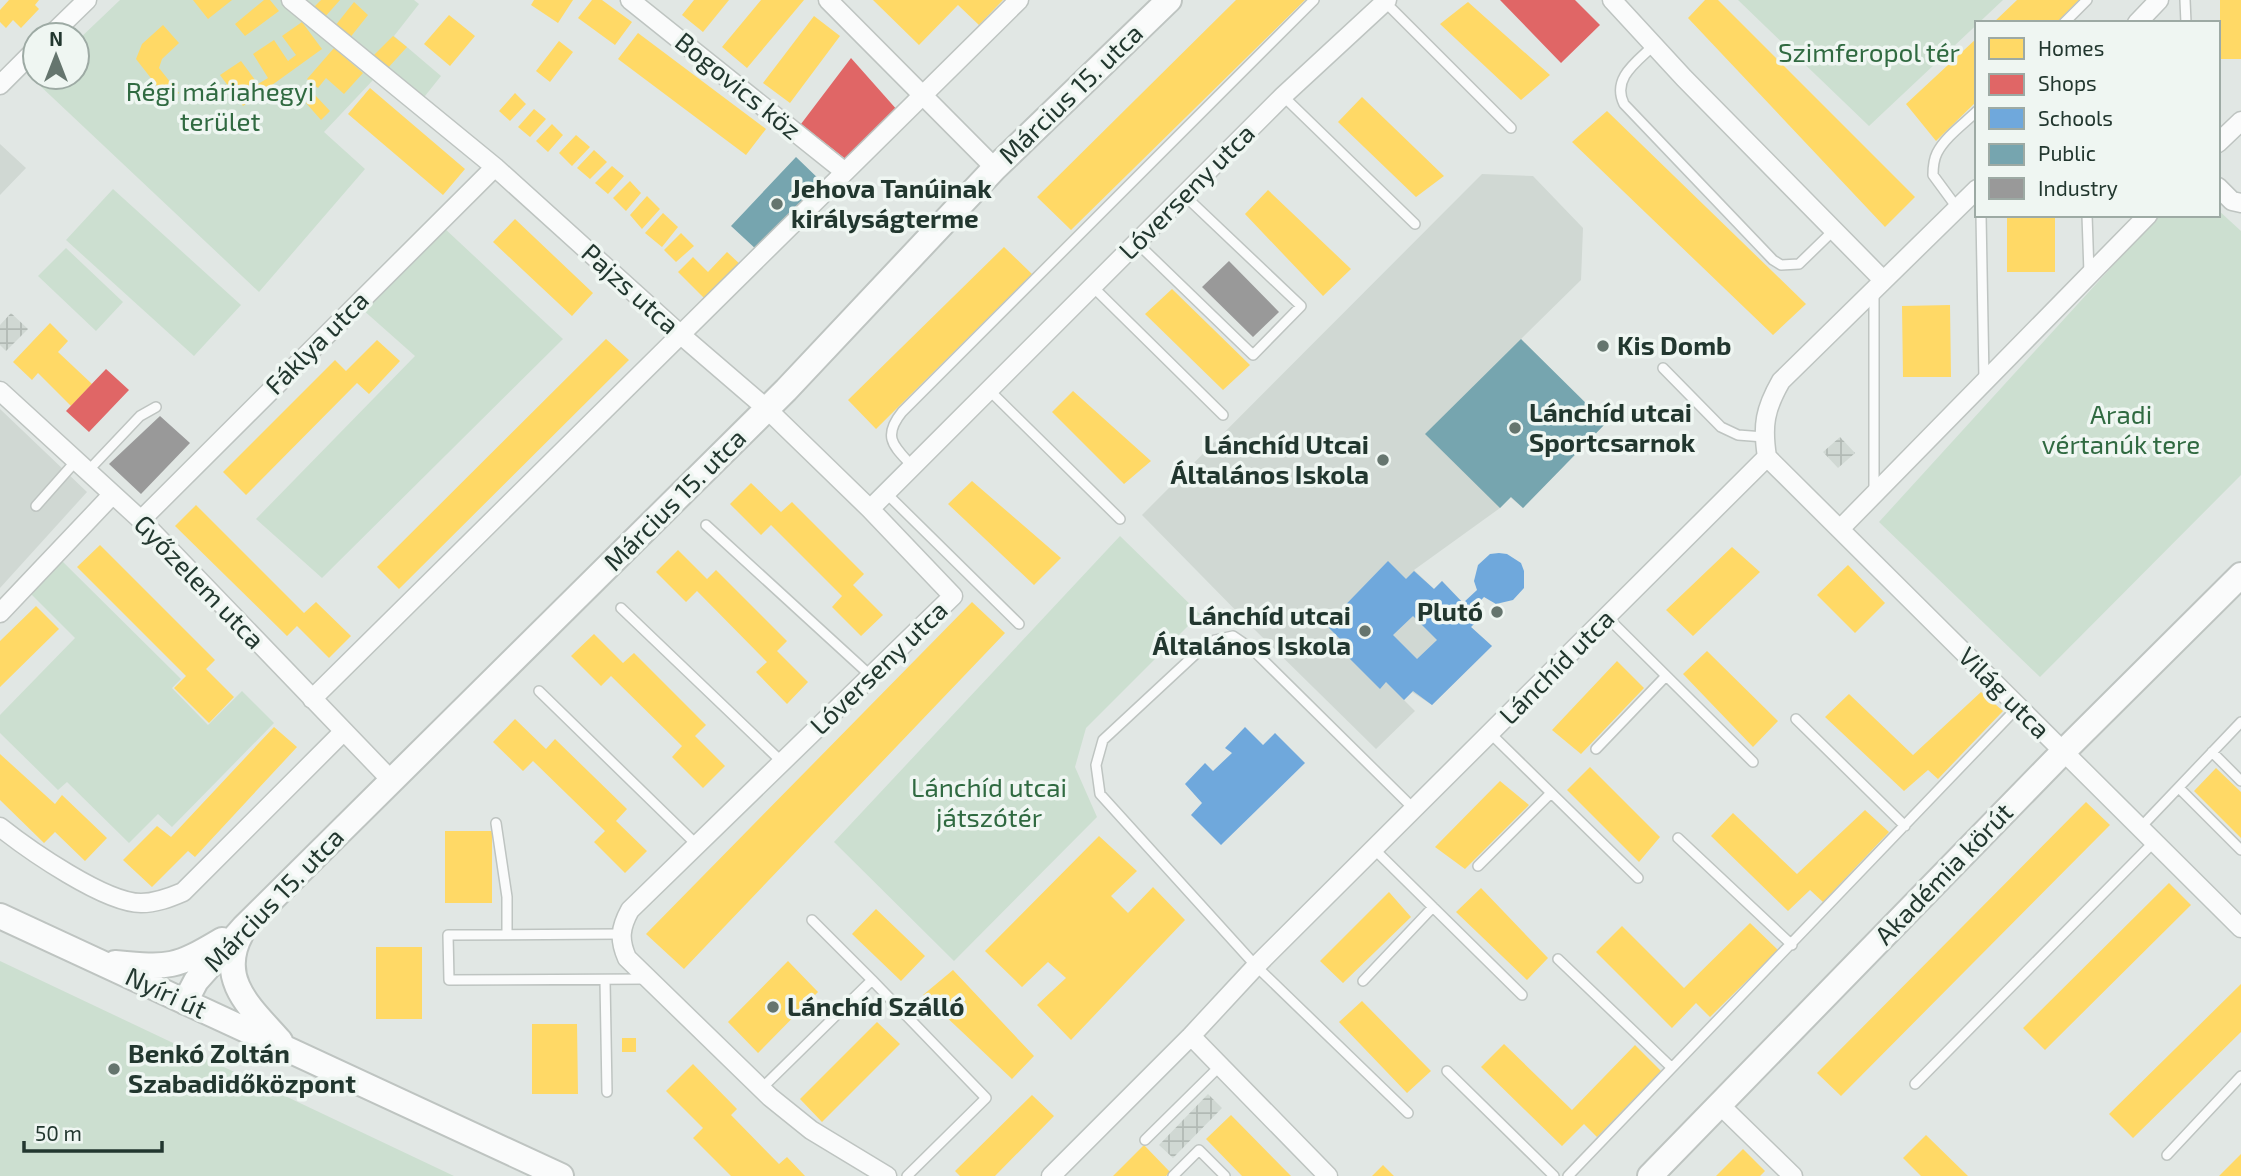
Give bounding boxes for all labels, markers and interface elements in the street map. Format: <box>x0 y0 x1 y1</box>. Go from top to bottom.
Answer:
street label: Március 15. utca <box>992 17 1148 169</box>
north arrow <box>21 21 91 91</box>
legend <box>1975 21 2220 217</box>
street label: Bogovics köz <box>670 25 808 145</box>
text: N <box>49 27 63 50</box>
text: Homes <box>2038 35 2104 60</box>
park label: Szimferopol tér <box>1778 36 1960 67</box>
text: Shops <box>2038 70 2097 95</box>
park label: Régi máriahegyi terület <box>126 75 314 136</box>
text: Schools <box>2038 105 2113 130</box>
street label: Lóverseny utca <box>1112 117 1260 265</box>
text: Public <box>2038 140 2096 165</box>
place label: Jehova Tanúinak királyságterme <box>791 172 992 234</box>
text: Industry <box>2038 175 2118 200</box>
marker: Jehova Tanúinak királyságterme <box>769 196 785 212</box>
street label: Pajzs utca <box>576 236 686 340</box>
street label: Fáklya utca <box>258 284 374 400</box>
place label: Kis Domb <box>1617 329 1732 360</box>
marker: Kis Domb <box>1595 338 1611 354</box>
place label: Lánchíd utcai Sportcsarnok <box>1529 396 1696 457</box>
park label: Aradi vértanúk tere <box>2042 398 2200 459</box>
marker: Lánchíd utcai Sportcsarnok <box>1507 420 1523 436</box>
street label: Március 15. utca <box>597 422 751 576</box>
place label: Lánchíd Utcai Általános Iskola <box>1170 428 1369 489</box>
marker: Lánchíd Utcai Általános Iskola <box>1375 452 1391 468</box>
street label: Győzelem utca <box>129 508 272 654</box>
street label: Lóverseny utca <box>803 594 953 740</box>
place label: Plutó <box>1417 595 1483 626</box>
place label: Lánchíd utcai Általános Iskola <box>1152 599 1351 660</box>
street label: Lánchíd utca <box>1492 602 1620 730</box>
marker: Plutó <box>1489 604 1505 620</box>
marker: Lánchíd utcai Általános Iskola <box>1357 623 1373 639</box>
street label: Világ utca <box>1953 640 2057 744</box>
park label: Lánchíd utcai játszótér <box>911 771 1067 832</box>
street label: Akadémia körút <box>1868 796 2018 950</box>
street label: Március 15. utca <box>197 821 349 977</box>
street label: Nyíri út <box>121 959 212 1024</box>
place label: Lánchíd Szálló <box>787 990 965 1021</box>
marker: Lánchíd Szálló <box>765 999 781 1015</box>
place label: Benkó Zoltán Szabadidőközpont <box>128 1037 356 1098</box>
marker: Benkó Zoltán Szabadidőközpont <box>106 1061 122 1077</box>
scale bar <box>24 1110 163 1154</box>
text: 50 m <box>35 1120 82 1145</box>

